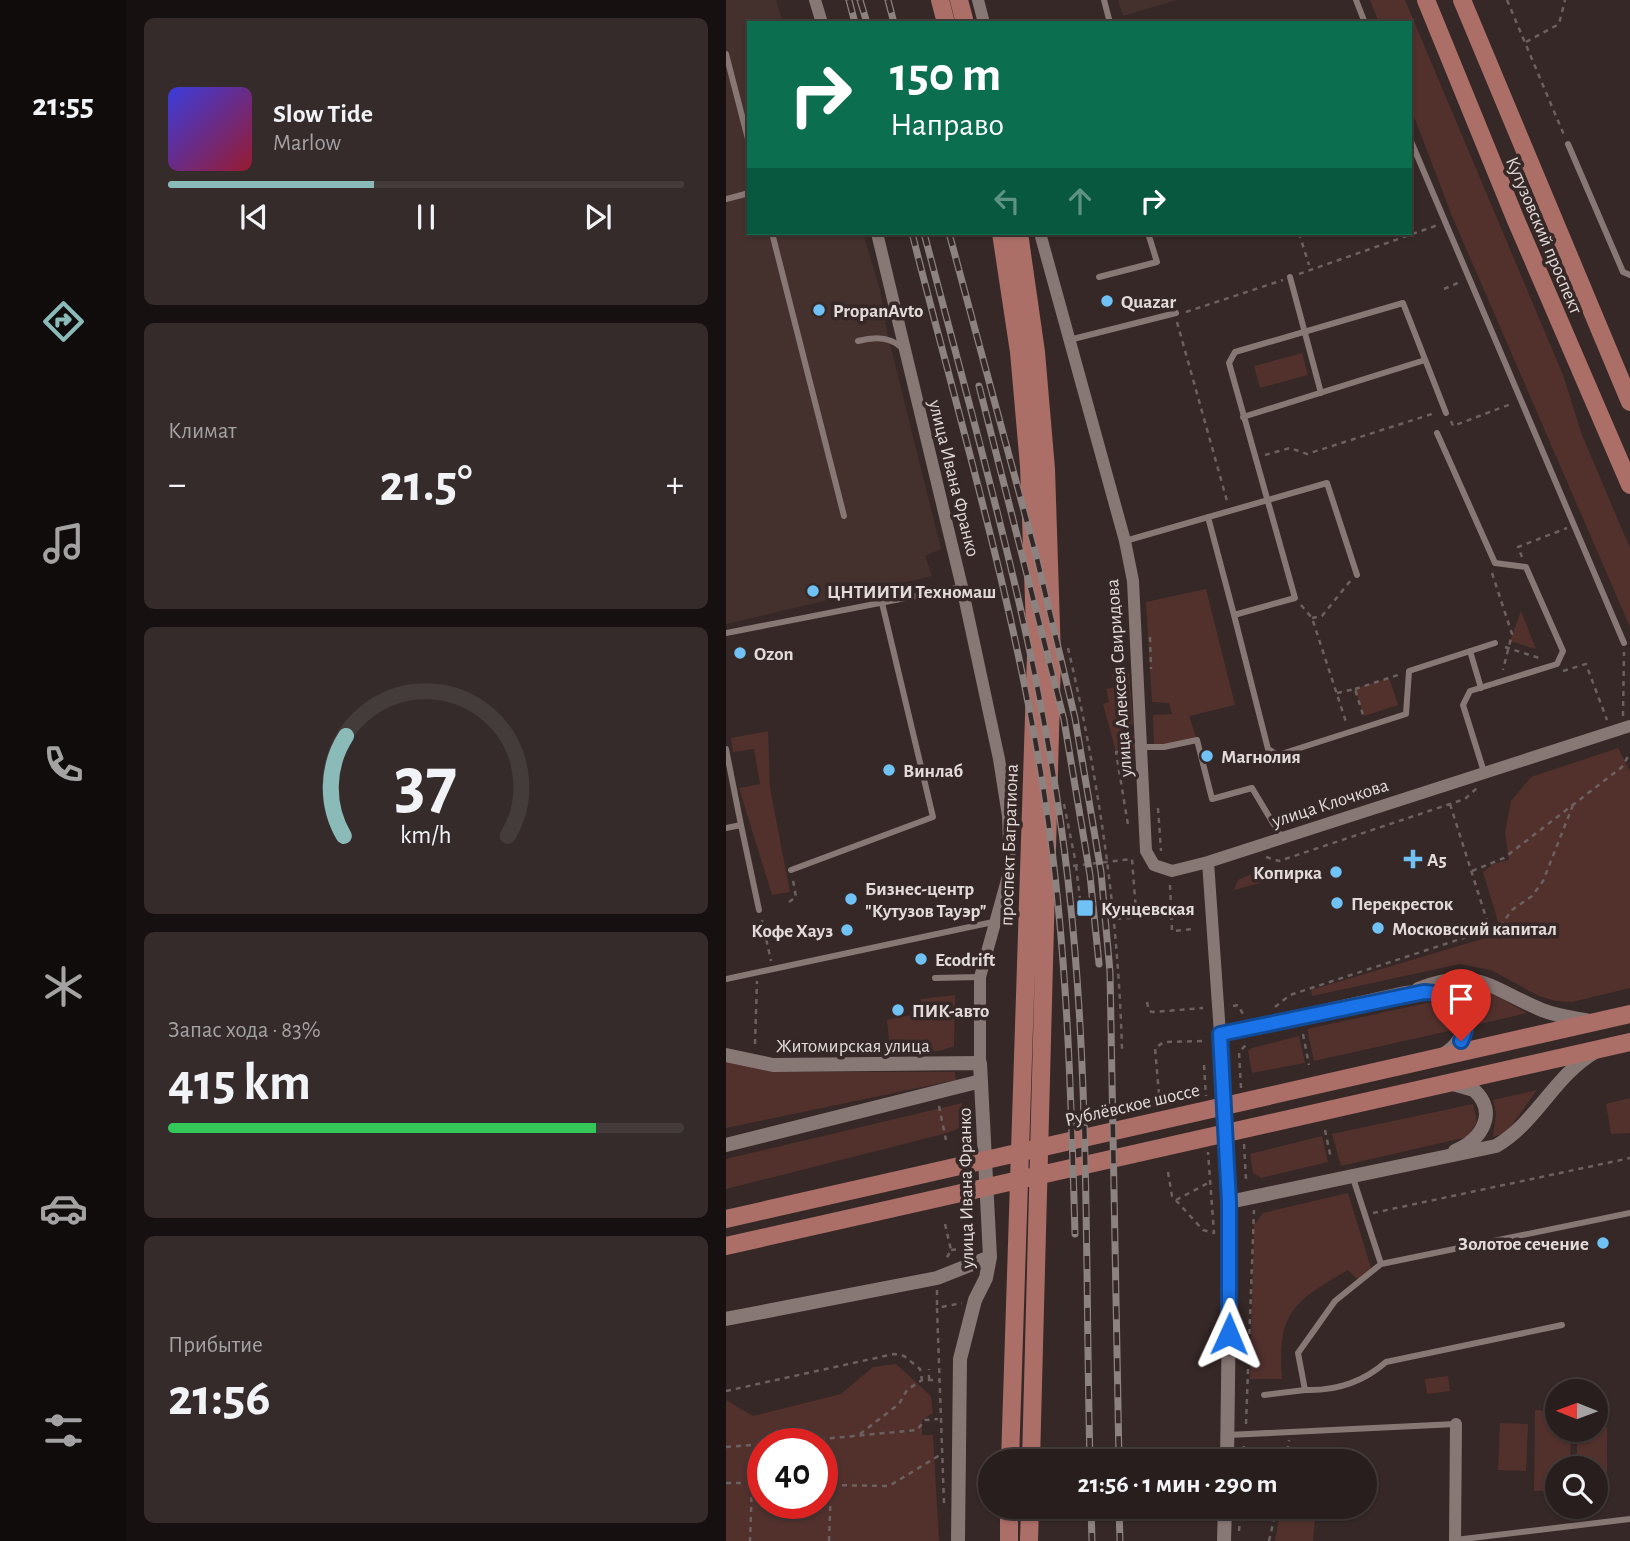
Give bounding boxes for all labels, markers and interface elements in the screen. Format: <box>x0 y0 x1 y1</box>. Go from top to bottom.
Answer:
icon: right <box>775 49 866 140</box>
text: 150 m <box>890 51 1001 100</box>
text: 21:55 <box>32 89 94 121</box>
text: Slow Tide <box>273 101 373 127</box>
text: Направо <box>890 109 1004 141</box>
text: Marlow <box>273 132 341 155</box>
street label: Кутузовский проспект <box>1502 154 1585 317</box>
icon: left <box>988 182 1026 220</box>
icon: ahead <box>1061 182 1099 220</box>
icon: right <box>1134 182 1172 220</box>
icon: previous <box>235 198 273 236</box>
icon: pause <box>407 198 445 236</box>
icon: next <box>579 198 617 236</box>
marker: Quazar <box>1099 293 1115 309</box>
place label: Quazar <box>1121 293 1176 312</box>
icon: directions <box>39 297 88 346</box>
marker: PropanAvto <box>811 302 827 318</box>
place label: PropanAvto <box>833 302 923 321</box>
street label: улица Ивана Франко <box>925 397 982 559</box>
text: Климат <box>168 420 237 443</box>
text: 21.5° <box>380 458 472 510</box>
text: − <box>168 466 186 504</box>
text: + <box>666 466 684 504</box>
icon: music <box>39 519 88 568</box>
street label: улица Алексея Свиридова <box>1103 578 1136 779</box>
marker: ЦНТИИТИ Техномаш <box>805 583 821 599</box>
place label: ЦНТИИТИ Техномаш <box>827 583 996 602</box>
marker: Ozon <box>732 645 748 661</box>
place label: Ozon <box>754 645 793 664</box>
icon: phone <box>39 740 88 789</box>
marker: Магнолия <box>1199 748 1215 764</box>
place label: Магнолия <box>1221 748 1301 767</box>
text: 37 <box>395 749 457 822</box>
marker: Винлаб <box>881 762 897 778</box>
place label: Винлаб <box>903 762 963 781</box>
street label: проспект Багратиона <box>997 763 1022 927</box>
street label: улица Клочкова <box>1269 776 1391 831</box>
text: km/h <box>400 823 452 848</box>
marker: А5 <box>1405 851 1421 867</box>
place label: А5 <box>1427 851 1447 870</box>
place label: Копирка <box>1253 864 1322 883</box>
marker: Копирка <box>1328 864 1344 880</box>
place label: Бизнес-центр "Кутузов Тауэр" <box>865 880 987 921</box>
marker: Бизнес-центр "Кутузов Тауэр" <box>843 891 859 907</box>
marker: Перекресток <box>1329 895 1345 911</box>
place label: Перекресток <box>1351 895 1454 914</box>
marker: Кунцевская <box>1075 898 1095 918</box>
place label: Кунцевская <box>1101 900 1195 919</box>
marker: Московский капитал <box>1370 920 1386 936</box>
place label: Московский капитал <box>1392 920 1557 939</box>
place label: Кофе Хауз <box>751 922 833 941</box>
marker: Кофе Хауз <box>839 922 855 938</box>
marker: Ecodrift <box>913 951 929 967</box>
place label: Ecodrift <box>935 951 996 970</box>
icon: climate <box>39 962 88 1011</box>
pin <box>1431 969 1491 1041</box>
icon: arrive <box>1442 980 1480 1018</box>
marker: ПИК-авто <box>890 1002 906 1018</box>
place label: ПИК-авто <box>912 1002 989 1021</box>
text: Запас хода · 83% <box>168 1019 321 1042</box>
street label: Житомирская улица <box>776 1037 930 1056</box>
text: 415 km <box>168 1057 311 1109</box>
street label: Рублёвское шоссе <box>1063 1081 1202 1130</box>
street label: улица Ивана Франко <box>956 1107 977 1270</box>
icon: car <box>39 1184 88 1233</box>
place label: Золотое сечение <box>1458 1235 1589 1254</box>
marker: Золотое сечение <box>1595 1235 1611 1251</box>
position arrow <box>1192 1297 1266 1371</box>
text: Прибытие <box>168 1334 263 1357</box>
text: 21:56 <box>168 1372 271 1424</box>
north arrow <box>1545 1379 1608 1442</box>
map controls <box>1545 1379 1608 1519</box>
icon: filters <box>39 1406 88 1455</box>
speed limit sign: 40 <box>747 1428 838 1519</box>
button: search <box>1545 1456 1608 1519</box>
text: 21:56 · 1 мин · 290 m <box>1077 1471 1278 1497</box>

